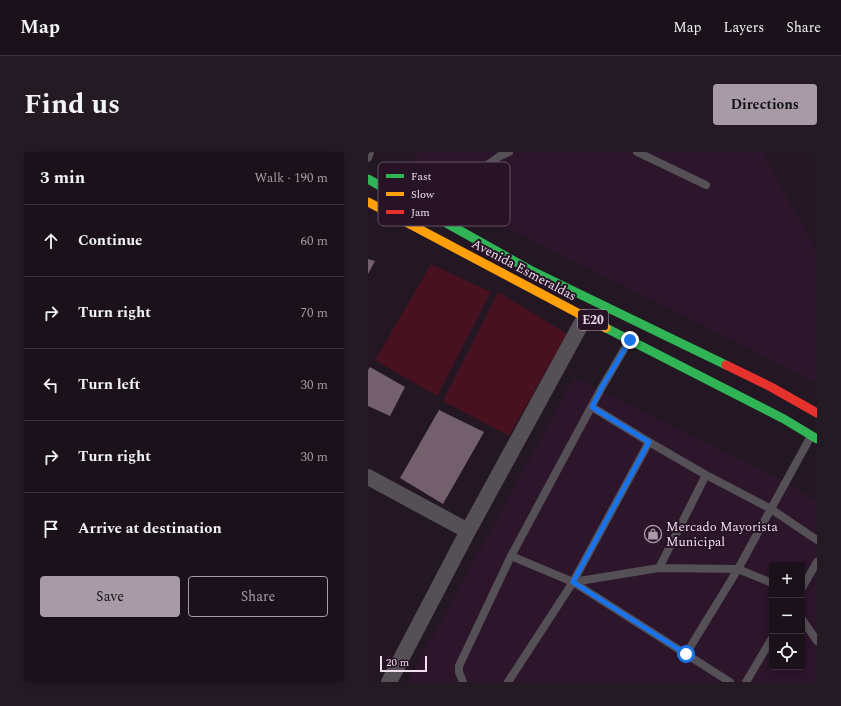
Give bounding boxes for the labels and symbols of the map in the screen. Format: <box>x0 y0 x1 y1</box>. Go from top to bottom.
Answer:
legend <box>378 162 510 226</box>
text: Fast <box>411 168 432 185</box>
text: Slow <box>411 186 435 203</box>
text: Jam <box>411 204 430 221</box>
street label: Avenida Esmeraldas <box>468 234 580 306</box>
road number: E20 <box>578 310 608 330</box>
route end <box>621 331 639 349</box>
place label: Mercado Mayorista Municipal <box>666 517 778 552</box>
shop icon: Mercado Mayorista Municipal <box>643 524 663 544</box>
route start <box>677 645 695 663</box>
scale bar <box>380 654 427 673</box>

